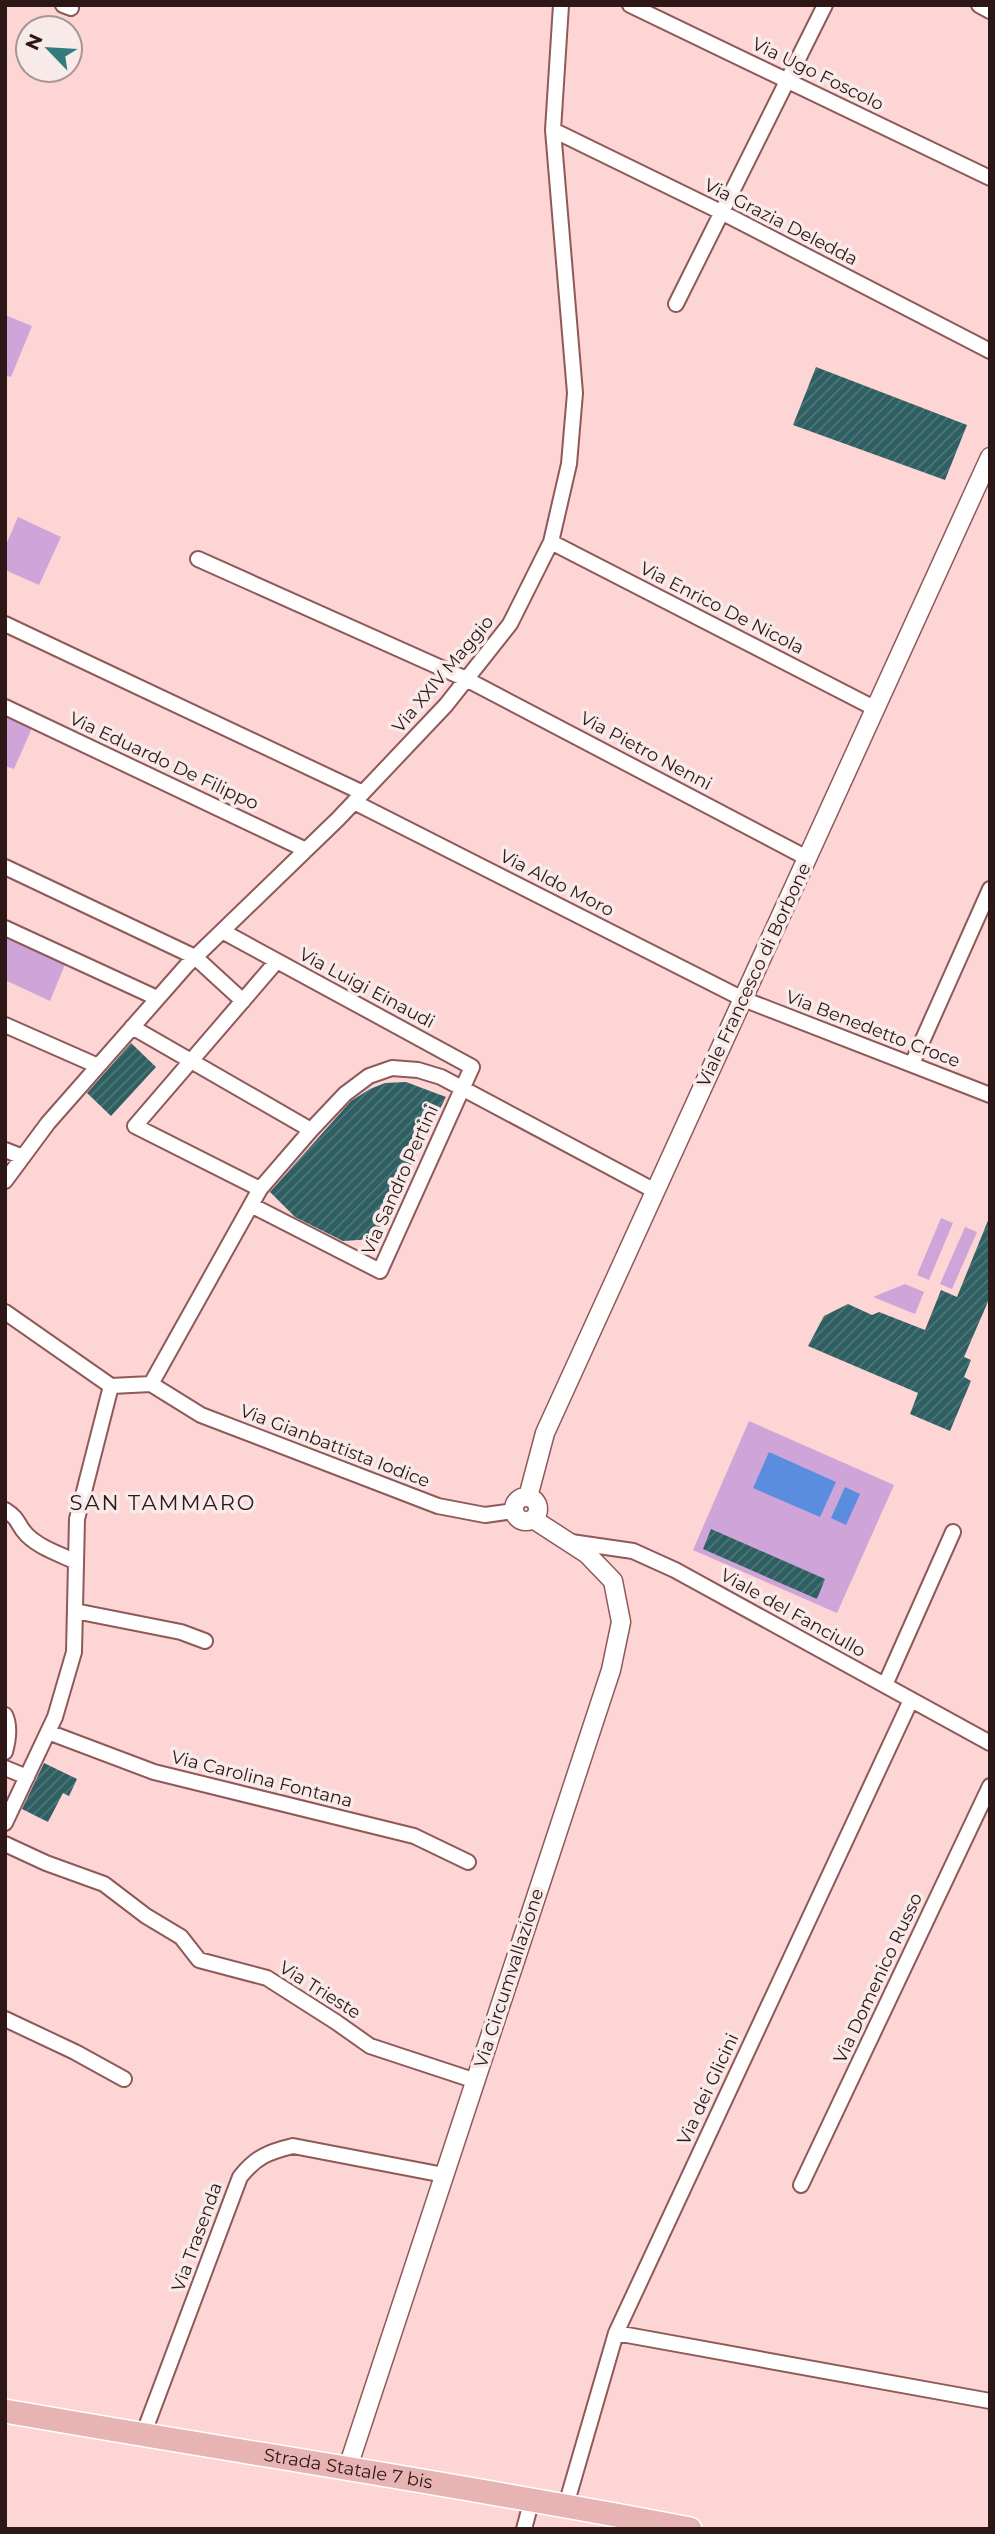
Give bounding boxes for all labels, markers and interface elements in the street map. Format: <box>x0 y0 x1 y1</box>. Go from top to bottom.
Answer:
north arrow <box>14 14 84 84</box>
text: N <box>20 30 48 54</box>
street label: Via Ugo Foscolo <box>749 33 887 115</box>
street label: Via Grazia Deledda <box>701 174 861 270</box>
street label: Via Enrico De Nicola <box>636 557 808 659</box>
street label: Via XXIV Maggio <box>388 611 498 737</box>
street label: Via Eduardo De Filippo <box>66 707 262 815</box>
street label: Via Pietro Nenni <box>576 707 716 795</box>
street label: Via Aldo Moro <box>496 845 618 921</box>
street label: Viale Francesco di Borbone <box>692 859 816 1090</box>
street label: Via Luigi Einaudi <box>295 943 439 1033</box>
street label: Via Benedetto Croce <box>783 986 963 1072</box>
street label: Via Sandro Pertini <box>357 1102 443 1258</box>
street label: Via Gianbattista Iodice <box>237 1400 433 1492</box>
district label: SAN TAMMARO <box>70 1490 256 1515</box>
street label: Viale del Fanciullo <box>717 1564 869 1662</box>
street label: Via Carolina Fontana <box>169 1746 355 1812</box>
street label: Via Circumvallazione <box>470 1886 548 2070</box>
street label: Via Domenico Russo <box>829 1889 927 2067</box>
street label: Via Trieste <box>275 1956 365 2024</box>
street label: Via dei Glicini <box>673 2030 743 2148</box>
street label: Via Trasenda <box>167 2180 227 2294</box>
street label: Strada Statale 7 bis <box>262 2444 435 2494</box>

